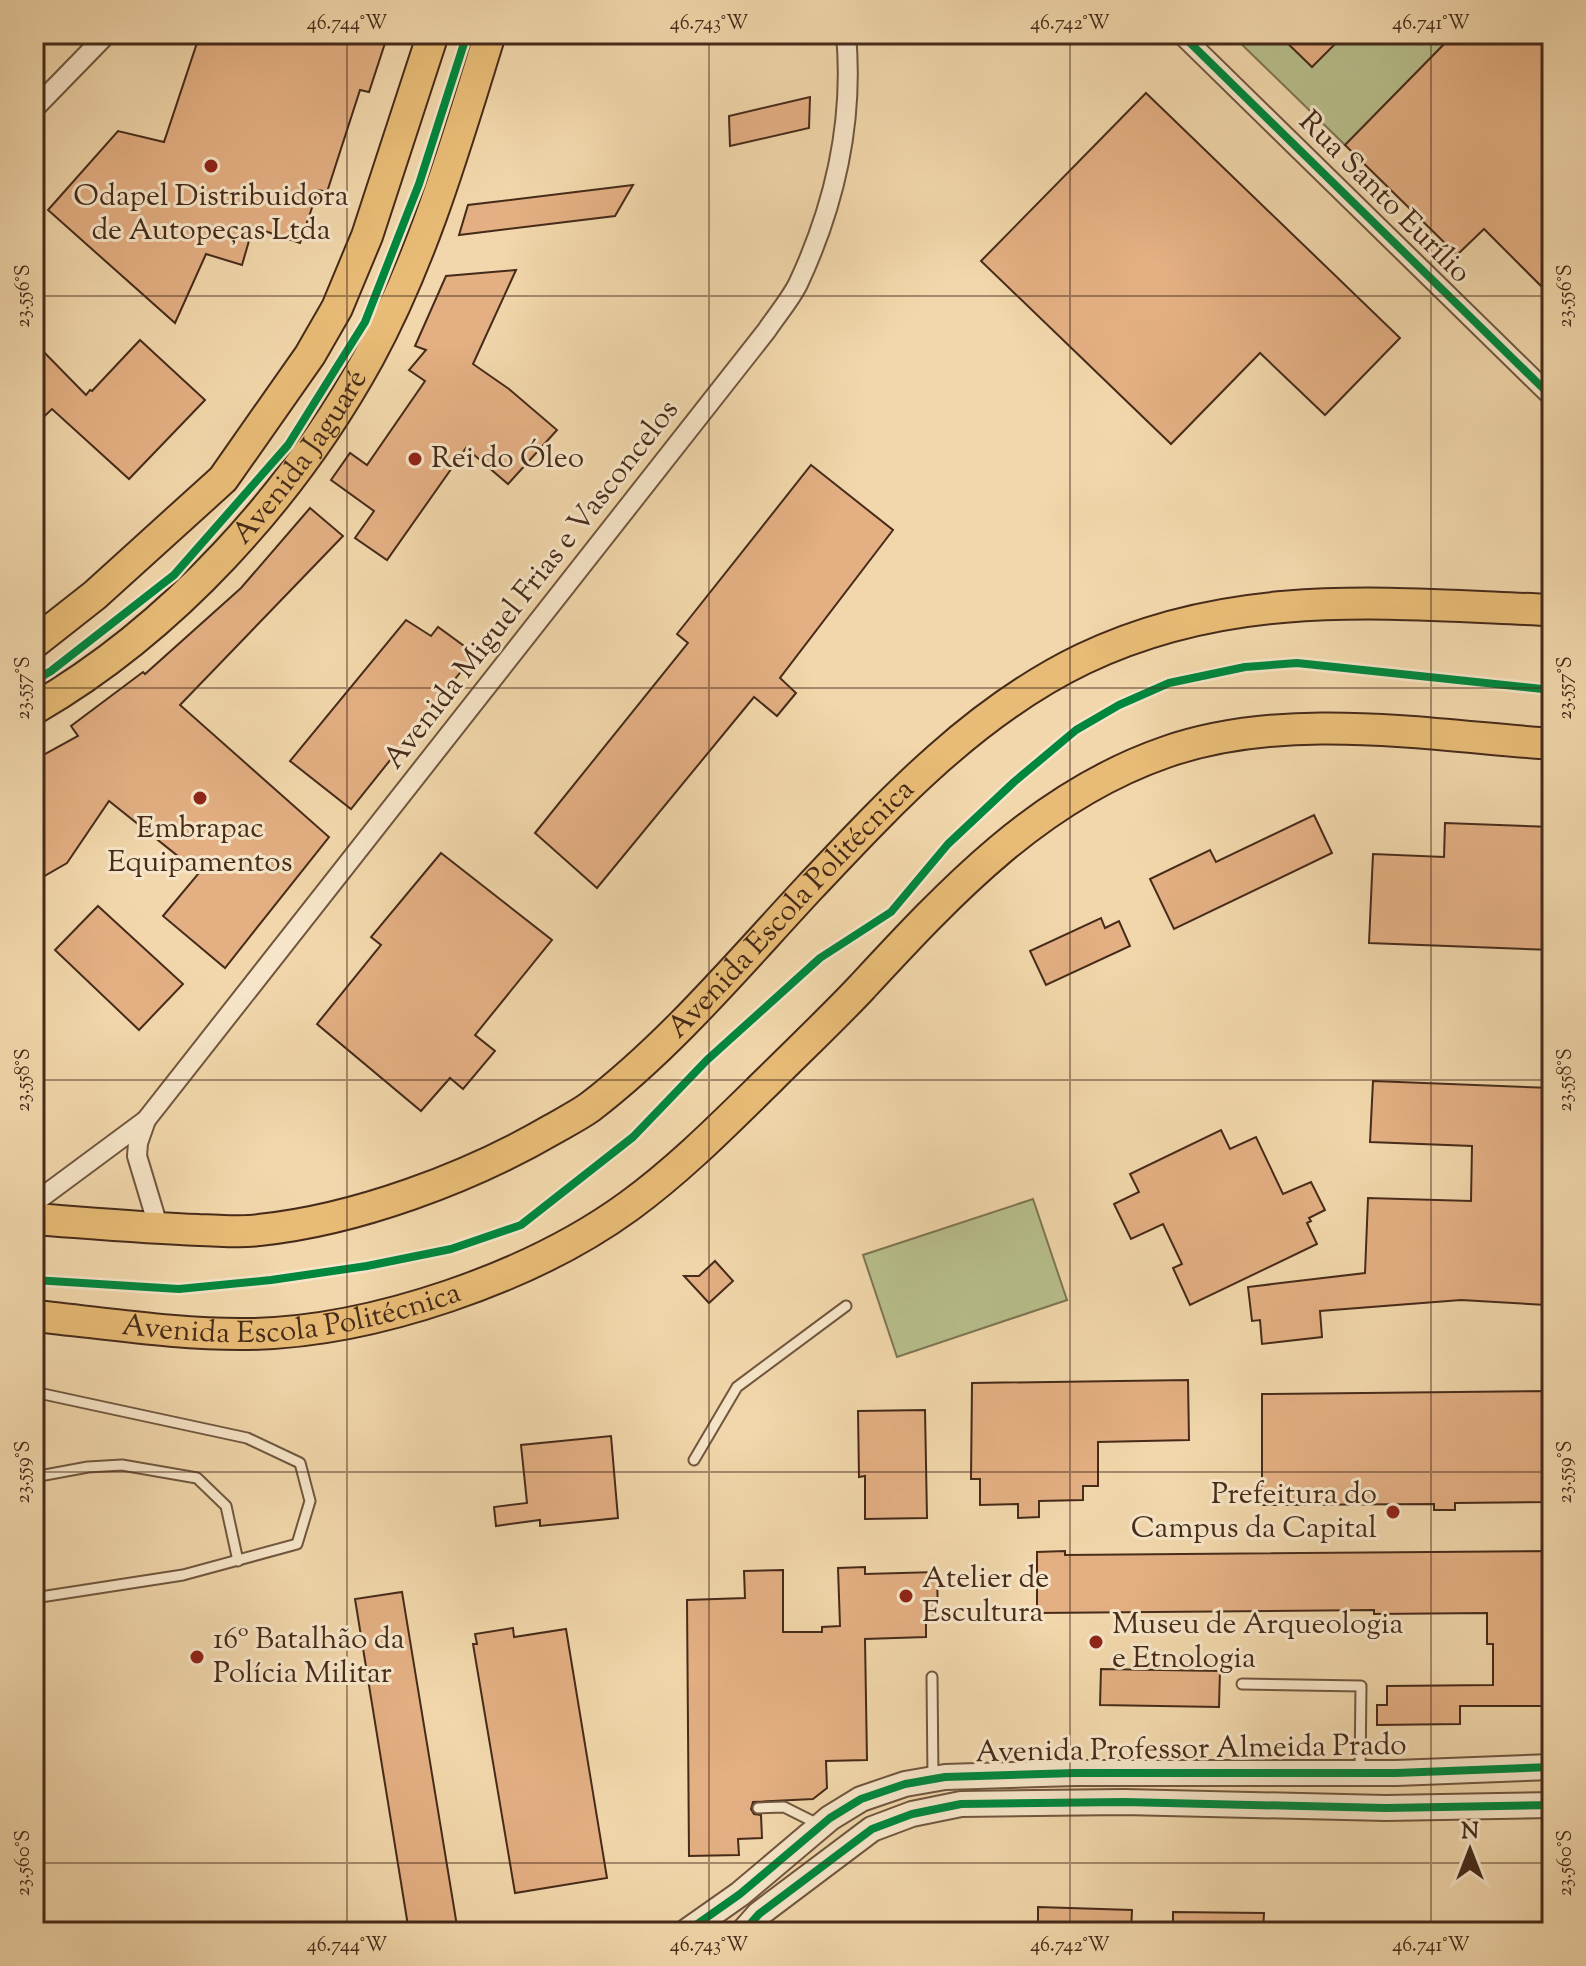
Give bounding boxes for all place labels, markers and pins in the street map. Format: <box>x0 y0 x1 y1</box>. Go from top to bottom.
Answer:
marker: Odapel Distribuidora de Autopeças Ltda <box>202 157 220 175</box>
place label: Odapel Distribuidora de Autopeças Ltda <box>73 176 349 253</box>
place label: Rei do Óleo <box>431 438 584 481</box>
marker: Rei do Óleo <box>406 450 424 468</box>
marker: Embrapac Equipamentos <box>191 789 209 807</box>
place label: Embrapac Equipamentos <box>107 808 293 885</box>
place label: Prefeitura do Campus da Capital <box>1131 1474 1377 1551</box>
marker: Prefeitura do Campus da Capital <box>1384 1503 1402 1521</box>
place label: Atelier de Escultura <box>922 1558 1049 1635</box>
marker: Atelier de Escultura <box>897 1587 915 1605</box>
place label: Museu de Arqueologia e Etnologia <box>1112 1604 1403 1681</box>
place label: 16º Batalhão da Polícia Militar <box>213 1619 405 1696</box>
marker: Museu de Arqueologia e Etnologia <box>1087 1633 1105 1651</box>
marker: 16º Batalhão da Polícia Militar <box>188 1648 206 1666</box>

